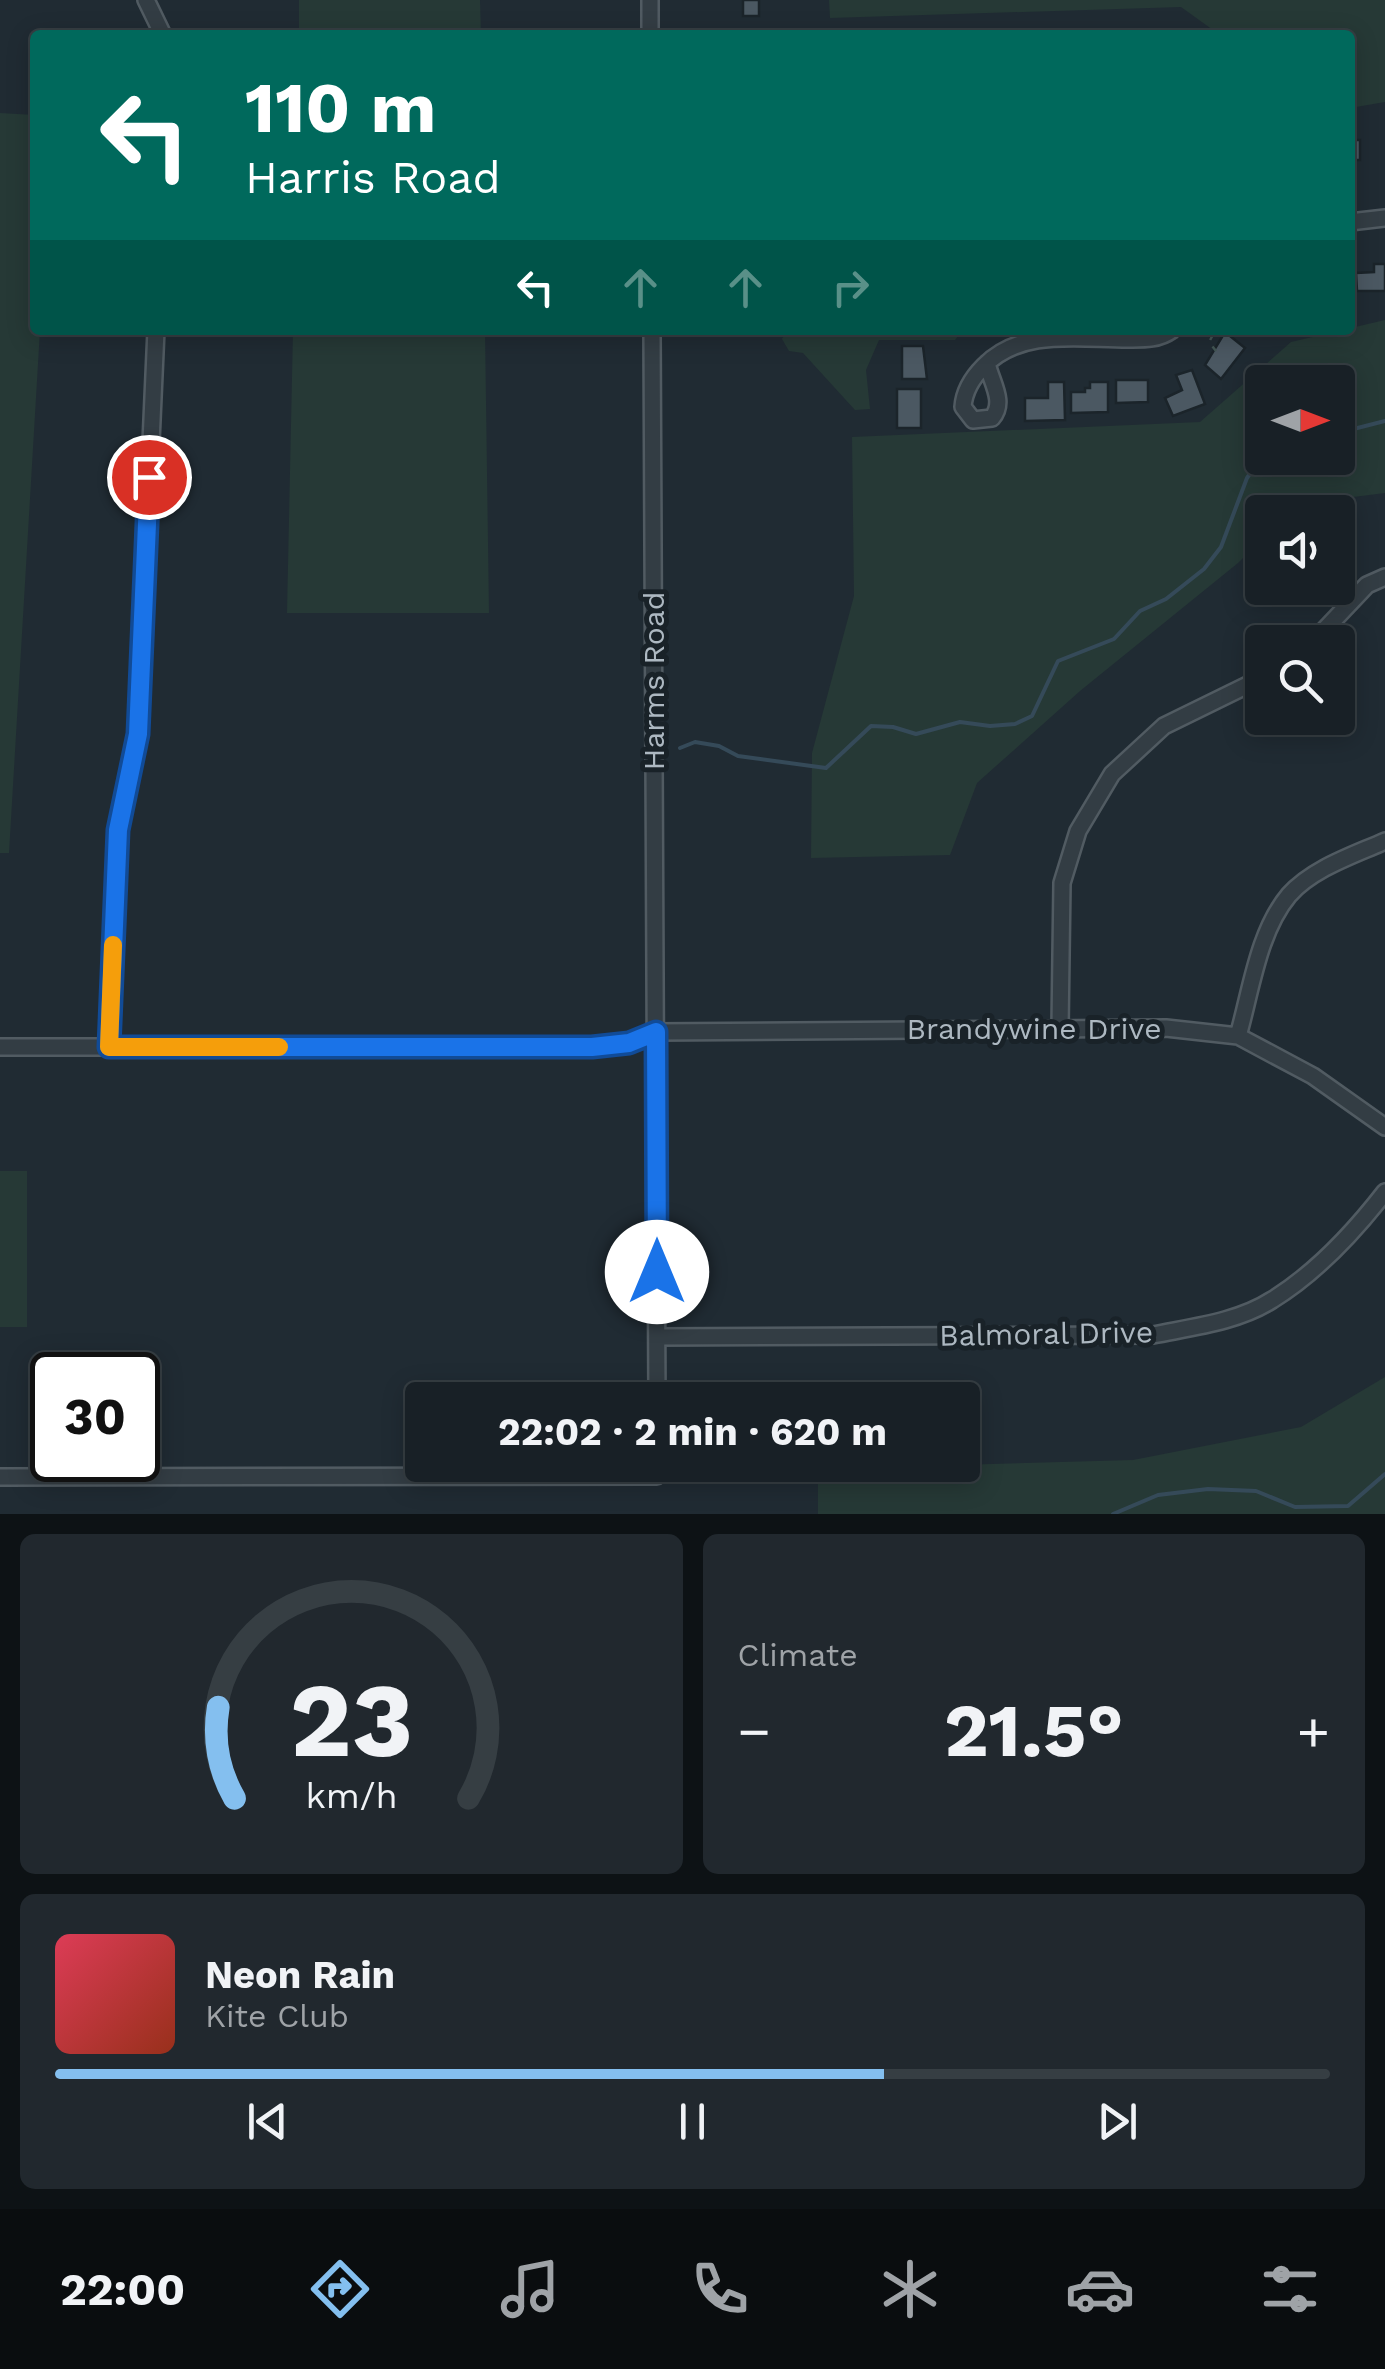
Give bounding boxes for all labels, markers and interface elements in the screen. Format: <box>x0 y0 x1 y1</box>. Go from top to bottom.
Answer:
text: 110 m <box>245 67 436 149</box>
icon: left <box>80 70 210 200</box>
text: Harris Road <box>245 151 501 204</box>
icon: left <box>508 260 563 315</box>
icon: ahead <box>613 260 668 315</box>
icon: ahead <box>718 260 773 315</box>
icon: right <box>823 260 878 315</box>
north arrow <box>1245 365 1355 475</box>
map controls <box>1245 365 1355 735</box>
pin <box>107 435 192 520</box>
icon: arrive <box>122 450 177 505</box>
button: sound <box>1245 495 1355 605</box>
street label: Harms Road <box>636 592 671 770</box>
button: search <box>1245 625 1355 735</box>
street label: Brandywine Drive <box>906 1011 1162 1046</box>
position arrow <box>605 1220 709 1324</box>
street label: Balmoral Drive <box>939 1314 1153 1353</box>
speed limit sign: 30 <box>30 1352 160 1482</box>
text: 22:02 · 2 min · 620 m <box>498 1410 887 1454</box>
text: Climate <box>738 1636 858 1674</box>
text: 23 <box>289 1659 413 1781</box>
text: 21.5° <box>944 1686 1124 1774</box>
text: − <box>738 1699 771 1763</box>
text: + <box>1297 1699 1330 1763</box>
text: km/h <box>305 1775 397 1817</box>
text: Neon Rain <box>205 1953 395 1997</box>
text: Kite Club <box>205 1997 349 2035</box>
icon: previous <box>240 2094 295 2149</box>
icon: pause <box>665 2094 720 2149</box>
icon: next <box>1090 2094 1145 2149</box>
icon: directions <box>305 2254 375 2324</box>
icon: music <box>495 2254 565 2324</box>
icon: phone <box>685 2254 755 2324</box>
icon: climate <box>875 2254 945 2324</box>
icon: car <box>1065 2254 1135 2324</box>
icon: filters <box>1255 2254 1325 2324</box>
text: 22:00 <box>60 2263 185 2316</box>

